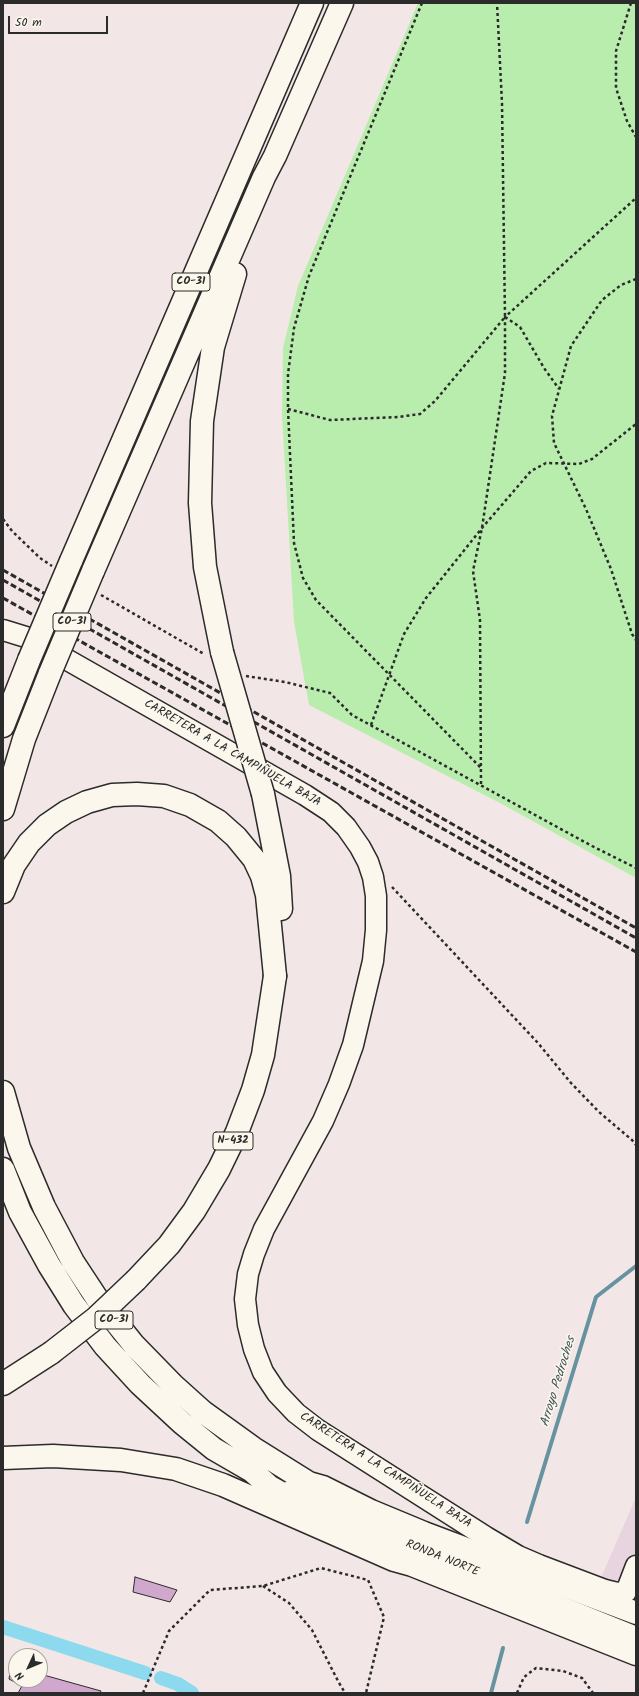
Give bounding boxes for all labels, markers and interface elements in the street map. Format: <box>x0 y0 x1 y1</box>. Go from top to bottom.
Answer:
scale bar <box>10 8 110 34</box>
text: 50 m <box>15 13 42 32</box>
road number: CO-31 <box>172 273 210 291</box>
road number: CO-31 <box>53 613 91 631</box>
street label: CARRETERA A LA CAMPIÑUELA BAJA <box>141 697 323 811</box>
road number: N-432 <box>213 1132 253 1150</box>
road number: CO-31 <box>95 1311 133 1329</box>
water label: Arroyo Pedroches <box>538 1335 580 1429</box>
street label: CARRETERA A LA CAMPIÑUELA BAJA <box>296 1410 474 1532</box>
street label: RONDA NORTE <box>403 1538 481 1580</box>
north arrow <box>8 1648 48 1688</box>
text: N <box>11 1667 29 1684</box>

